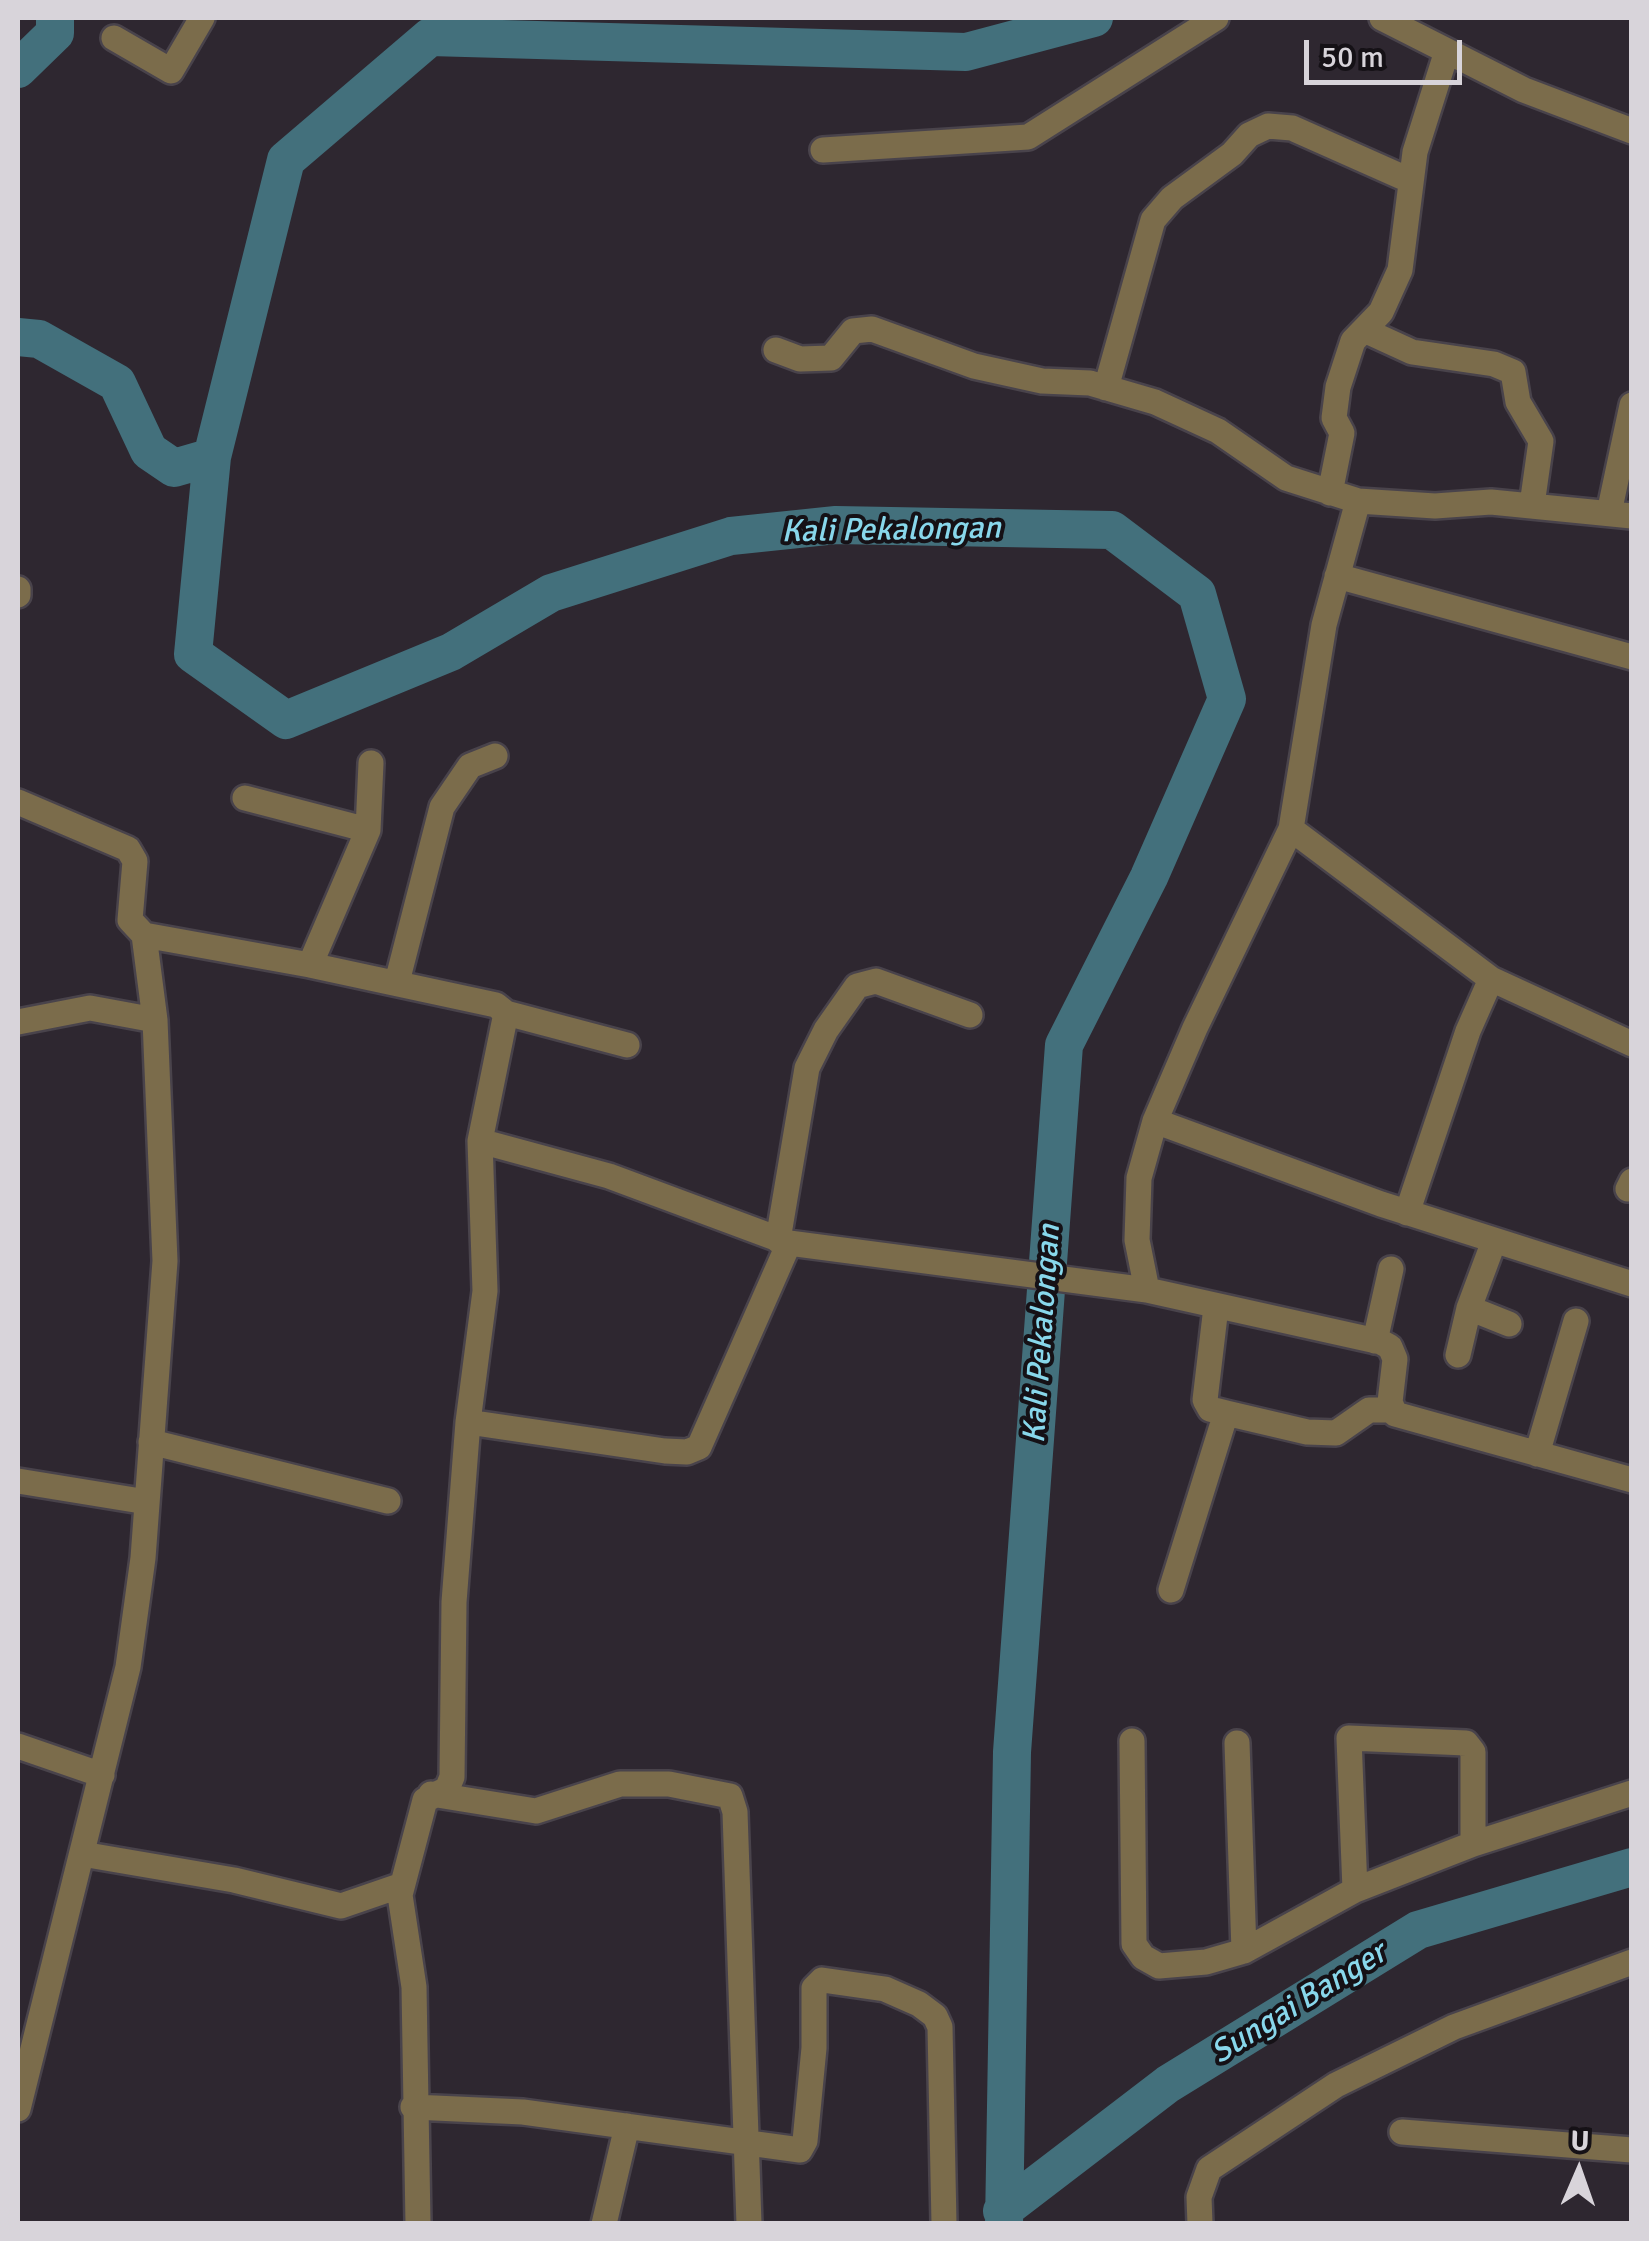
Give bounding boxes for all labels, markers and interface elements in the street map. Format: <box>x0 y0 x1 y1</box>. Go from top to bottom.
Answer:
scale bar <box>1309 20 1466 82</box>
text: 50 m <box>1321 39 1384 76</box>
water label: Kali Pekalongan <box>781 510 1001 552</box>
water label: Kali Pekalongan <box>1016 1223 1070 1445</box>
water label: Sungai Banger <box>1204 1935 1394 2073</box>
north arrow <box>1529 2121 1629 2221</box>
text: U <box>1570 2124 1590 2158</box>

